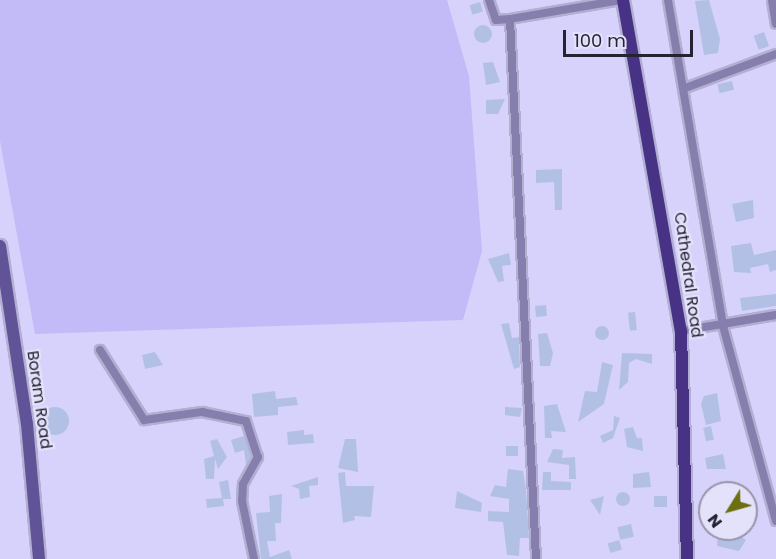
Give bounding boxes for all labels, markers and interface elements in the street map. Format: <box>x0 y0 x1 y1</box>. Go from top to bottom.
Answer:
scale bar <box>566 18 696 56</box>
text: 100 m <box>574 28 626 53</box>
street label: Cathedral Road <box>670 211 706 339</box>
street label: Boram Road <box>23 350 55 450</box>
north arrow <box>698 481 758 541</box>
text: N <box>702 509 728 533</box>

